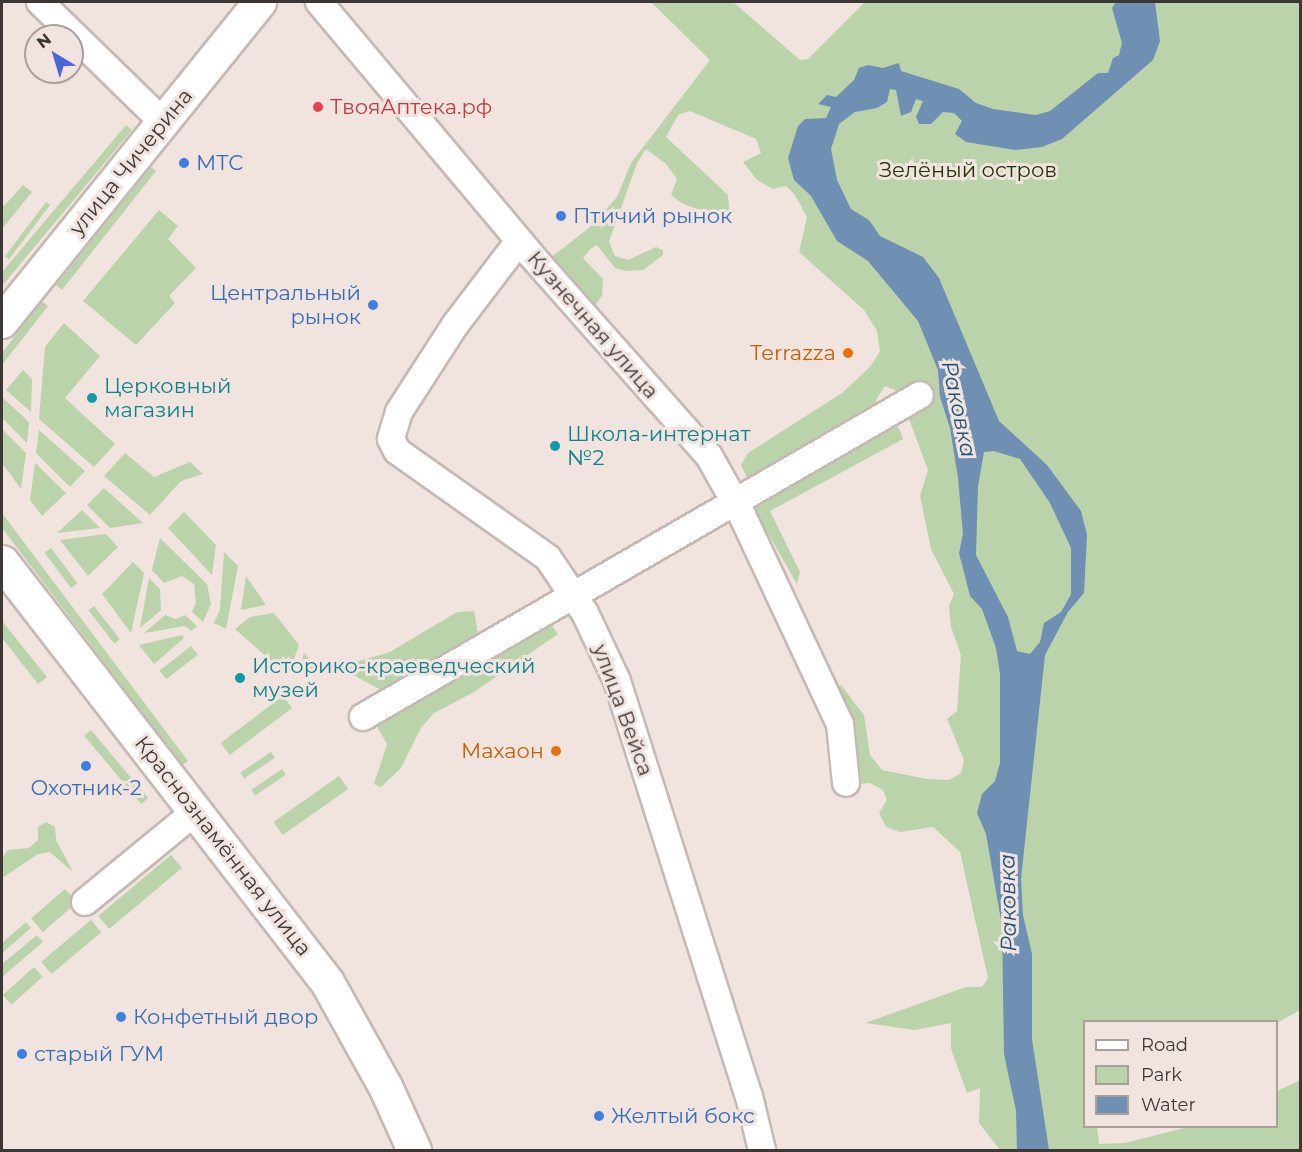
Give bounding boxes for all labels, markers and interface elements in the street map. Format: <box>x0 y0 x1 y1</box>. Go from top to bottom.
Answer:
north arrow <box>24 24 84 84</box>
text: N <box>33 30 55 52</box>
street label: улица Чичерина <box>64 84 198 240</box>
place label: ТвояАптека.рф <box>330 94 492 120</box>
marker: ТвояАптека.рф <box>311 100 325 114</box>
place label: МТС <box>196 150 243 176</box>
marker: МТС <box>177 156 191 170</box>
park label: Зелёный остров <box>879 157 1057 183</box>
place label: Птичий рынок <box>573 203 732 229</box>
marker: Птичий рынок <box>554 209 568 223</box>
street label: Кузнечная улица <box>522 246 664 404</box>
place label: Центральный рынок <box>210 280 361 330</box>
marker: Центральный рынок <box>366 298 380 312</box>
place label: Terrazza <box>750 340 836 366</box>
marker: Terrazza <box>841 346 855 360</box>
water label: Раковка <box>936 358 982 460</box>
place label: Церковный магазин <box>104 373 232 423</box>
marker: Церковный магазин <box>85 391 99 405</box>
place label: Школа-интернат №2 <box>567 421 750 471</box>
marker: Школа-интернат №2 <box>548 439 562 453</box>
street label: улица Вейса <box>588 641 658 779</box>
place label: Историко-краеведческий музей <box>252 653 535 703</box>
marker: Историко-краеведческий музей <box>233 671 247 685</box>
street label: Краснознамённая улица <box>129 731 317 961</box>
place label: Махаон <box>461 738 544 764</box>
marker: Махаон <box>549 744 563 758</box>
marker: Охотник-2 <box>79 759 93 773</box>
place label: Охотник-2 <box>30 775 142 801</box>
water label: Раковка <box>994 854 1022 952</box>
place label: Конфетный двор <box>133 1004 318 1030</box>
marker: Конфетный двор <box>114 1010 128 1024</box>
legend <box>1083 1020 1278 1128</box>
text: Road <box>1141 1034 1188 1056</box>
place label: старый ГУМ <box>34 1041 164 1067</box>
marker: старый ГУМ <box>15 1047 29 1061</box>
text: Park <box>1141 1064 1182 1086</box>
text: Water <box>1141 1094 1196 1116</box>
place label: Желтый бокс <box>611 1103 755 1129</box>
marker: Желтый бокс <box>592 1109 606 1123</box>

